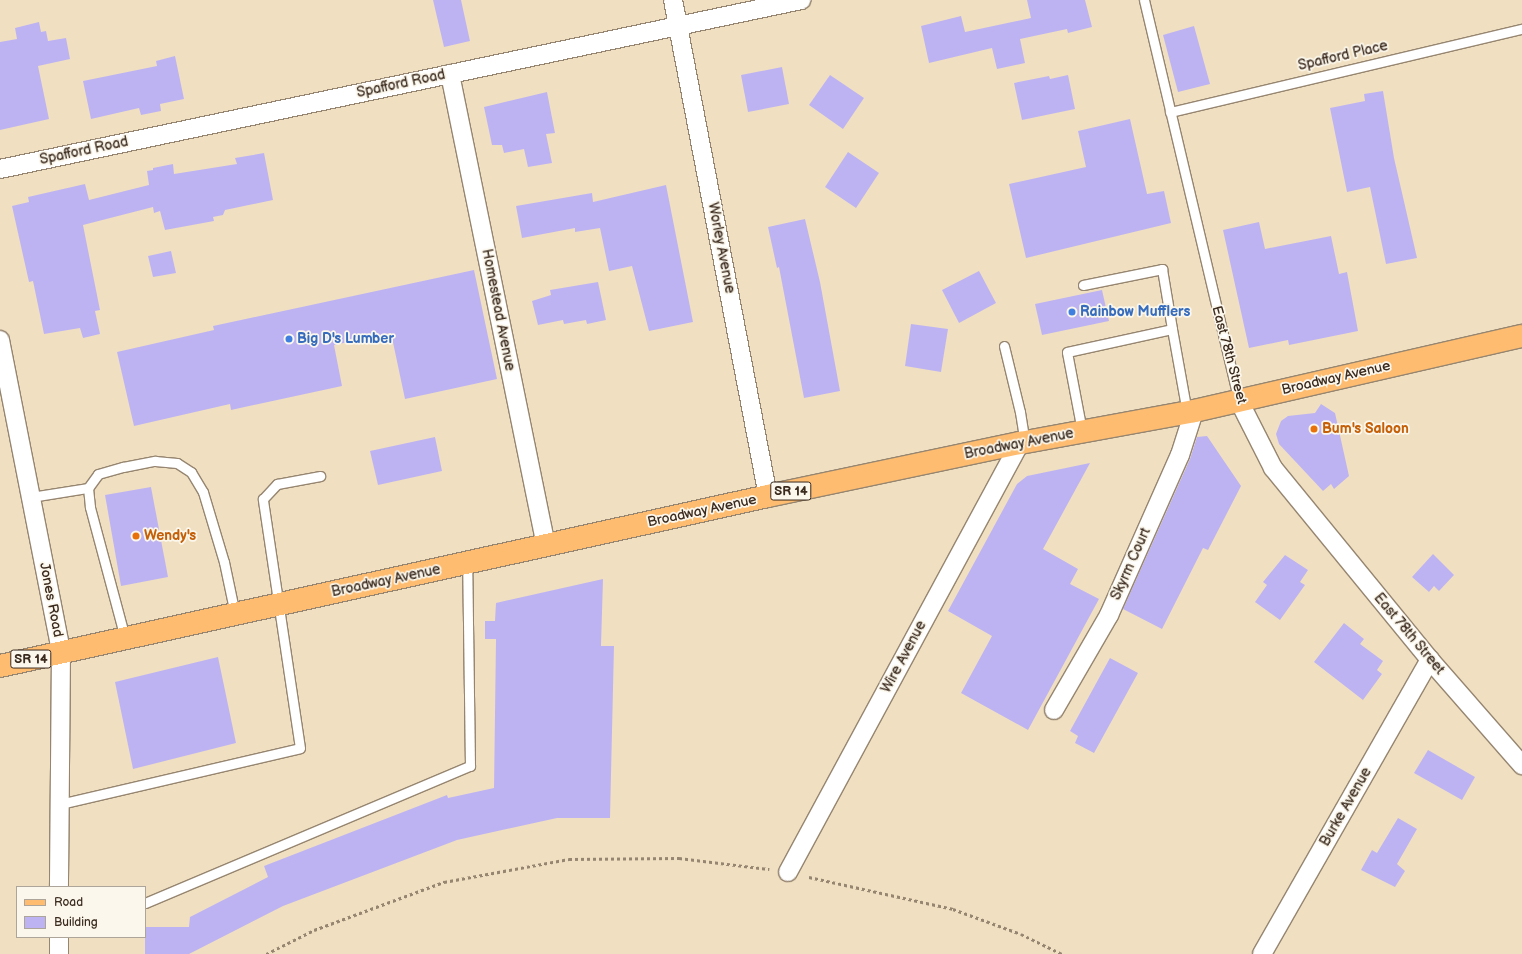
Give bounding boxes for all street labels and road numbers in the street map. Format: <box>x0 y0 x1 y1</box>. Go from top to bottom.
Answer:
street label: Spafford Place <box>1296 38 1390 74</box>
street label: Spafford Road <box>355 66 447 102</box>
street label: Spafford Road <box>38 133 130 169</box>
street label: Worley Avenue <box>704 201 738 295</box>
street label: Homestead Avenue <box>478 248 518 372</box>
street label: East 78th Street <box>1208 304 1250 406</box>
street label: Broadway Avenue <box>1280 357 1392 399</box>
street label: Broadway Avenue <box>962 425 1076 463</box>
road number: SR 14 <box>770 480 812 502</box>
street label: Broadway Avenue <box>645 491 759 531</box>
street label: Skyrm Court <box>1108 525 1154 603</box>
street label: Jones Road <box>36 561 66 639</box>
street label: Broadway Avenue <box>329 561 443 601</box>
street label: East 78th Street <box>1370 590 1448 678</box>
street label: Wire Avenue <box>878 618 930 696</box>
road number: SR 14 <box>10 648 52 670</box>
street label: Burke Avenue <box>1317 765 1375 849</box>

